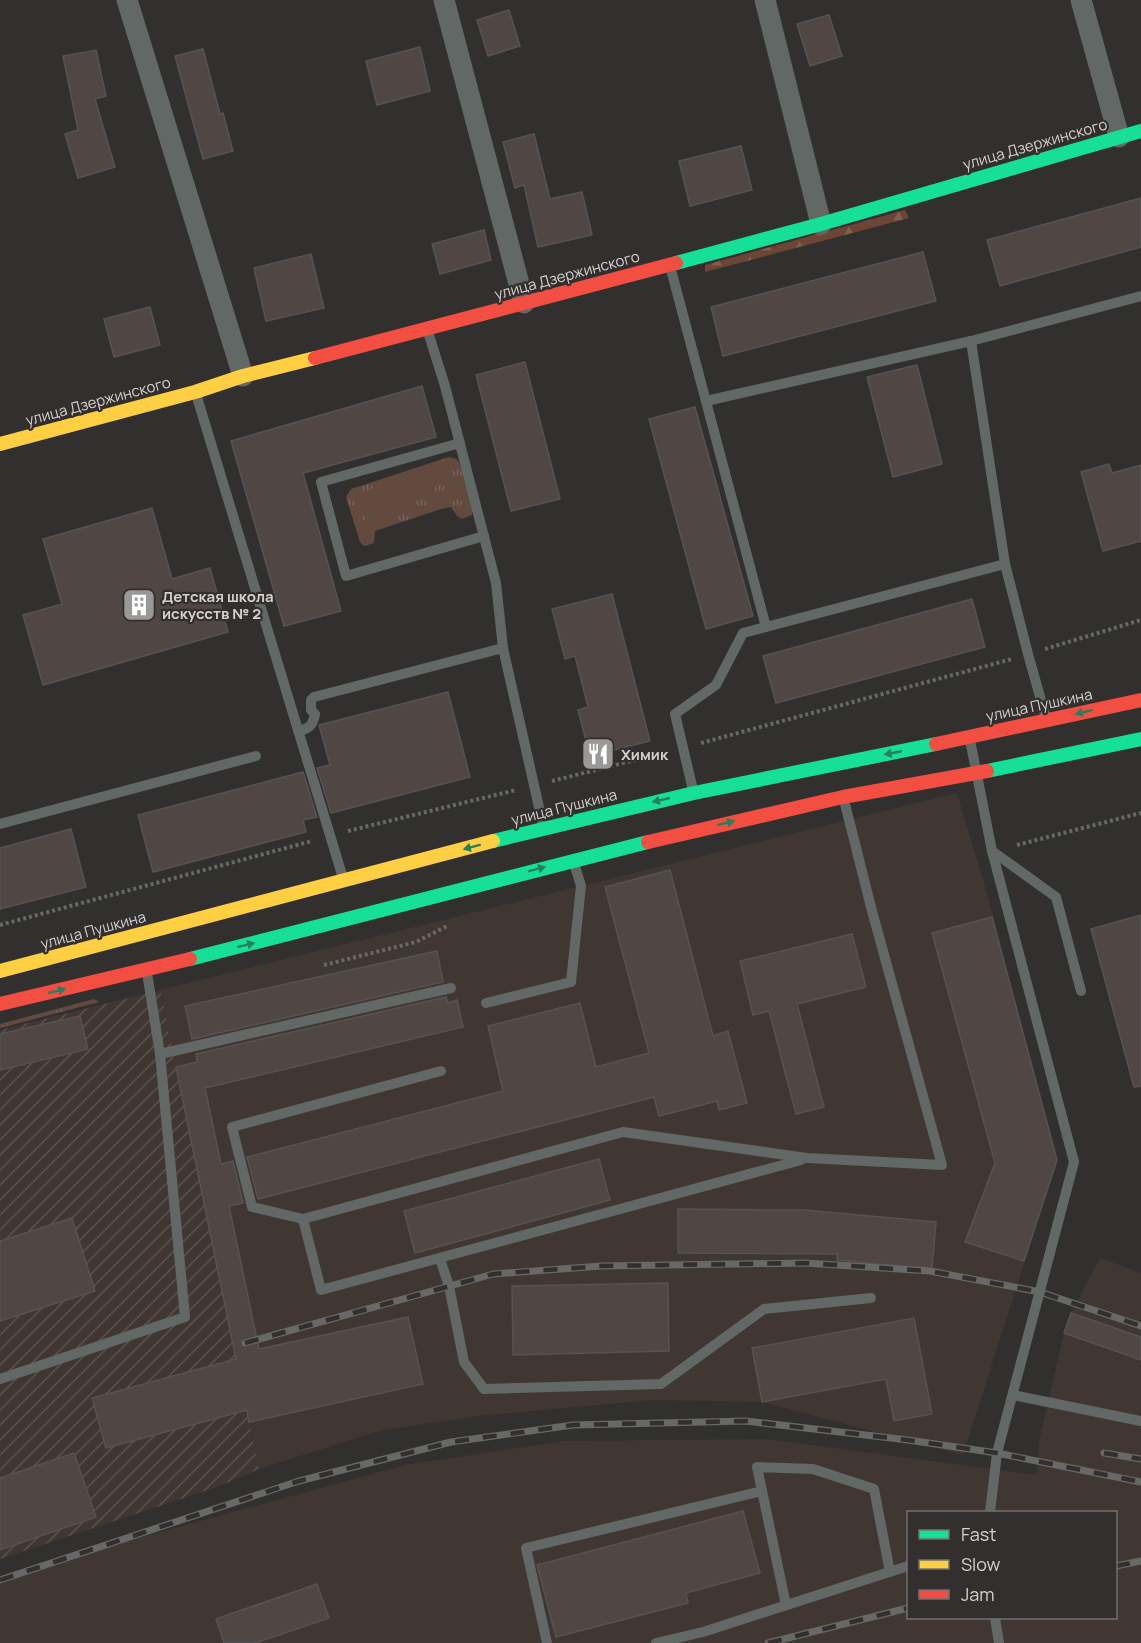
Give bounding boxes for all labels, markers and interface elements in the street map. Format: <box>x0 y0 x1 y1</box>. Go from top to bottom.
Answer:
street label: улица Дзержинского <box>960 113 1110 175</box>
street label: улица Дзержинского <box>492 245 642 304</box>
street label: улица Дзержинского <box>23 371 173 430</box>
place label: Детская школа искусств № 2 <box>162 586 274 624</box>
building icon: Детская школа искусств № 2 <box>121 587 157 623</box>
street label: улица Пушкина <box>984 683 1094 727</box>
one-way arrow <box>1075 708 1093 718</box>
restaurant icon: Химик <box>580 736 616 772</box>
place label: Химик <box>621 744 669 765</box>
one-way arrow <box>884 748 902 758</box>
street label: улица Пушкина <box>509 784 619 830</box>
one-way arrow <box>652 796 670 806</box>
one-way arrow <box>717 818 735 828</box>
one-way arrow <box>463 843 481 852</box>
one-way arrow <box>528 864 546 873</box>
street label: улица Пушкина <box>38 906 148 954</box>
one-way arrow <box>238 940 256 949</box>
one-way arrow <box>48 985 66 995</box>
legend <box>907 1511 1117 1619</box>
text: Fast <box>961 1522 996 1546</box>
text: Slow <box>961 1552 1001 1576</box>
text: Jam <box>961 1582 995 1606</box>

